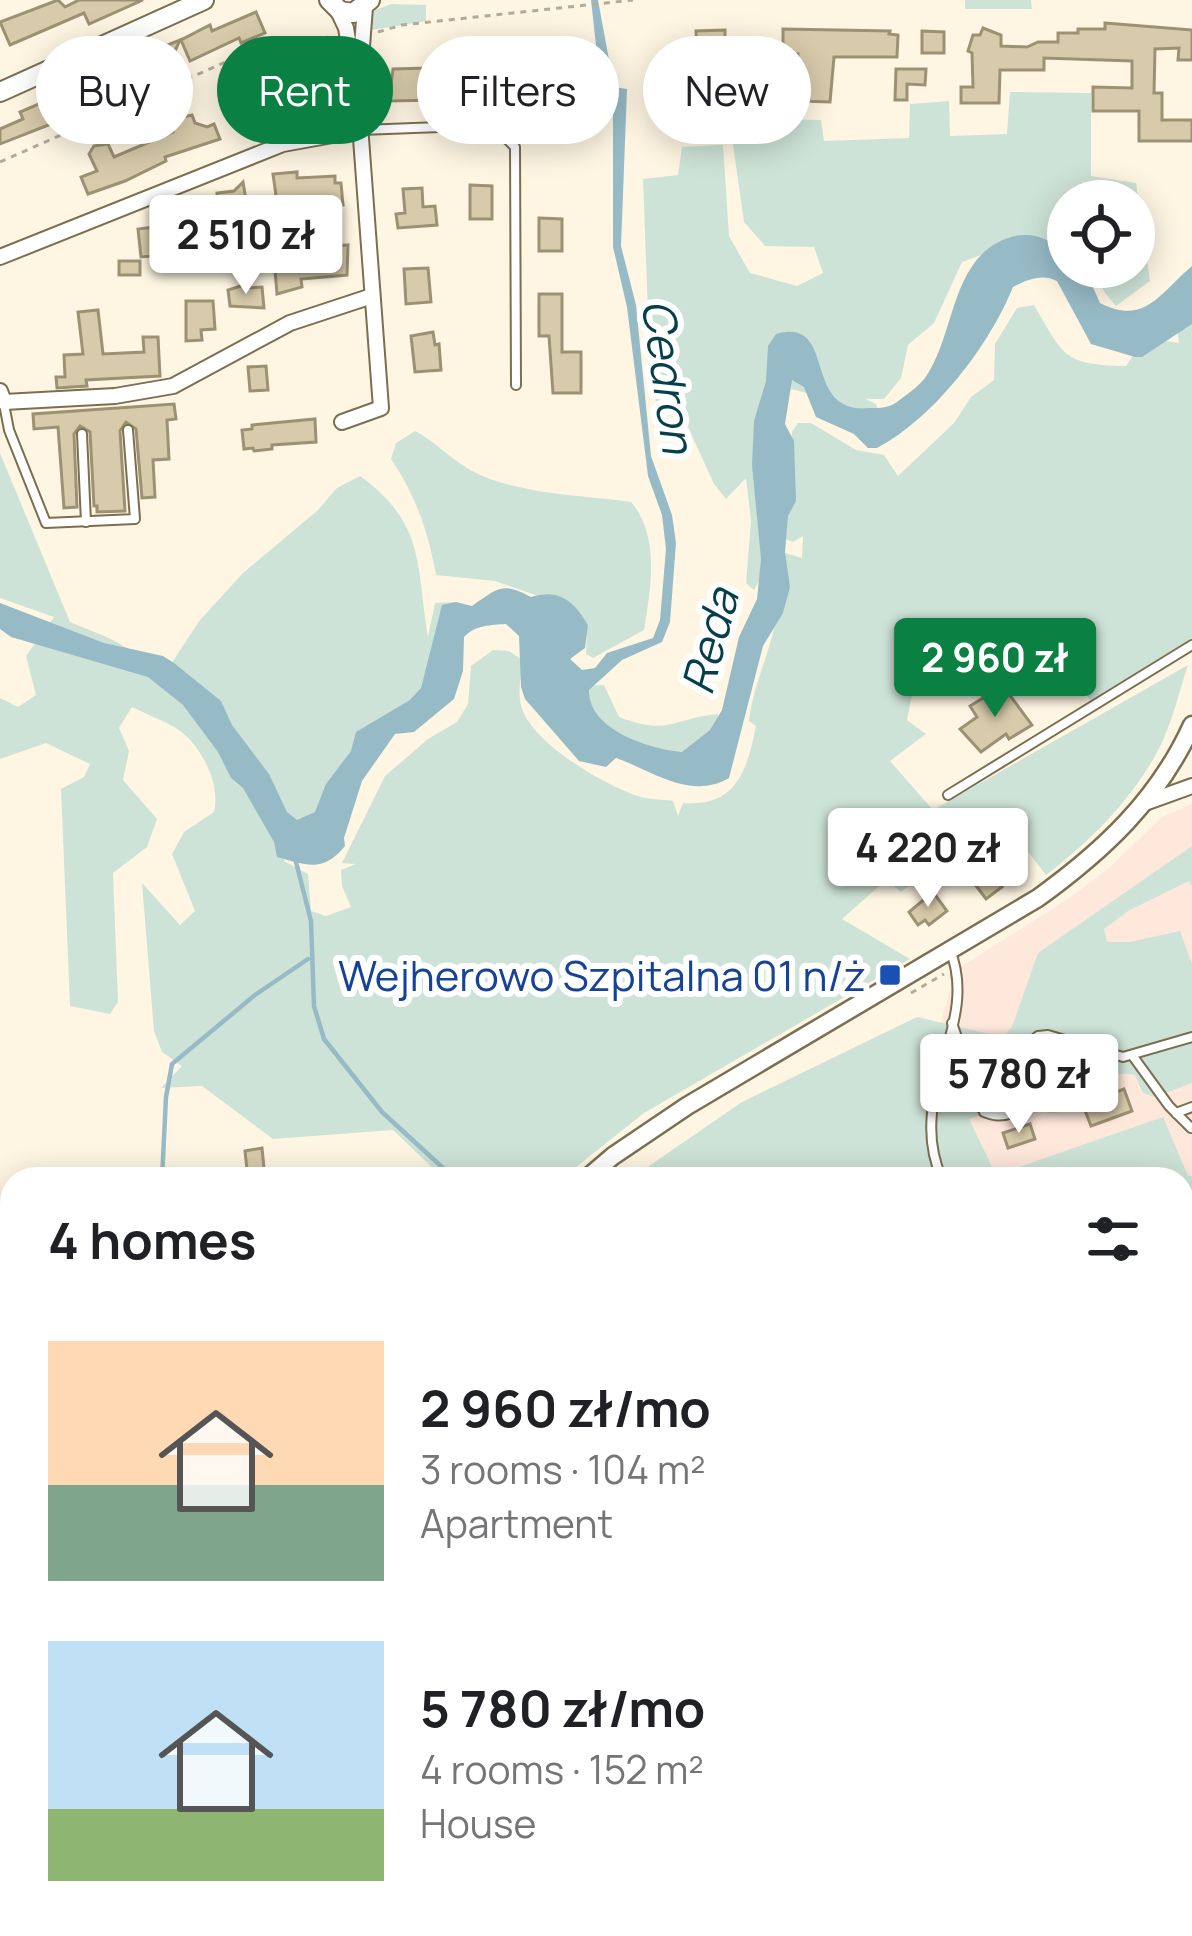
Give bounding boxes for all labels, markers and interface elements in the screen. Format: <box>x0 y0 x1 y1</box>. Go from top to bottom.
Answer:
chip: Buy <box>36 36 193 144</box>
chip: Rent <box>217 36 393 144</box>
chip: Filters <box>417 36 619 144</box>
chip: New <box>643 36 811 144</box>
map controls <box>1047 180 1155 288</box>
button: locate <box>1047 180 1155 288</box>
pin: 2 510 zł <box>122 195 370 297</box>
text: 2 510 zł <box>176 207 316 261</box>
water label: Cedron <box>628 295 711 458</box>
water label: Reda <box>665 580 753 700</box>
pin: 2 960 zł <box>871 618 1119 720</box>
text: 2 960 zł <box>921 630 1069 684</box>
pin: 4 220 zł <box>804 808 1052 910</box>
text: 4 220 zł <box>855 820 1001 874</box>
place label: Wejherowo Szpitalna 01 n/ż <box>338 946 866 1004</box>
marker: Wejherowo Szpitalna 01 n/ż <box>877 962 903 988</box>
pin: 5 780 zł <box>895 1034 1143 1136</box>
text: 5 780 zł <box>947 1046 1091 1100</box>
text: 4 homes <box>48 1205 256 1274</box>
icon: filters <box>1080 1206 1146 1272</box>
text: 2 960 zł/mo <box>420 1373 711 1442</box>
icon: home <box>144 1389 288 1533</box>
text: 3 rooms · 104 m² <box>420 1442 706 1496</box>
text: Apartment <box>420 1496 613 1550</box>
text: 5 780 zł/mo <box>420 1673 705 1742</box>
icon: home <box>144 1689 288 1833</box>
text: 4 rooms · 152 m² <box>420 1742 704 1796</box>
text: House <box>420 1796 536 1850</box>

